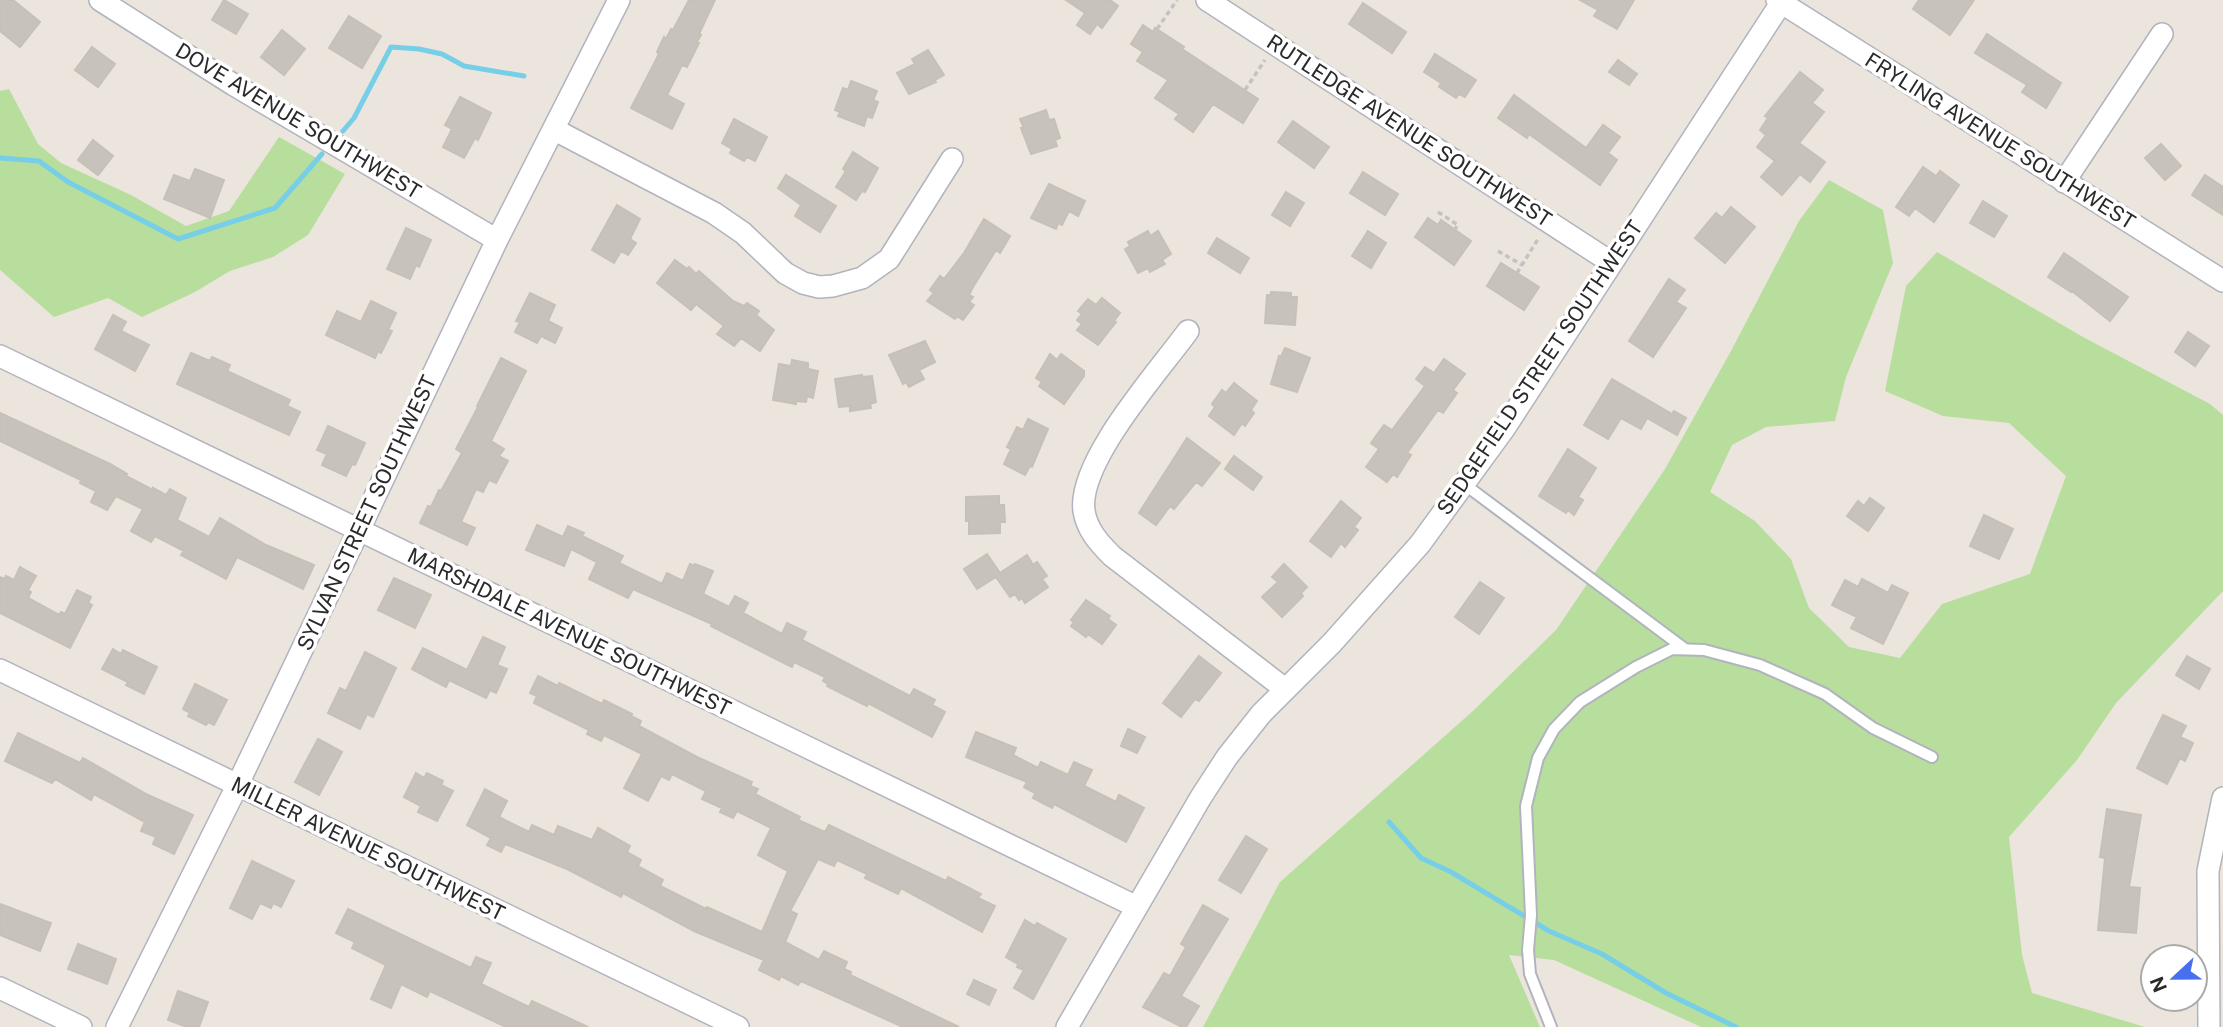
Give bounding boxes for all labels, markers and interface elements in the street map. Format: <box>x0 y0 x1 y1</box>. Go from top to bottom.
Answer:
street label: RUTLEDGE AVENUE SOUTHWEST <box>1262 29 1556 232</box>
street label: DOVE AVENUE SOUTHWEST <box>171 37 425 204</box>
street label: FRYLING AVENUE SOUTHWEST <box>1861 47 2140 234</box>
street label: SEDGEFIELD STREET SOUTHWEST <box>1431 216 1648 520</box>
street label: SYLVAN STREET SOUTHWEST <box>292 371 441 654</box>
street label: MARSHDALE AVENUE SOUTHWEST <box>404 542 735 721</box>
street label: MILLER AVENUE SOUTHWEST <box>227 771 509 926</box>
north arrow <box>2139 943 2209 1013</box>
text: N <box>2145 973 2171 995</box>

